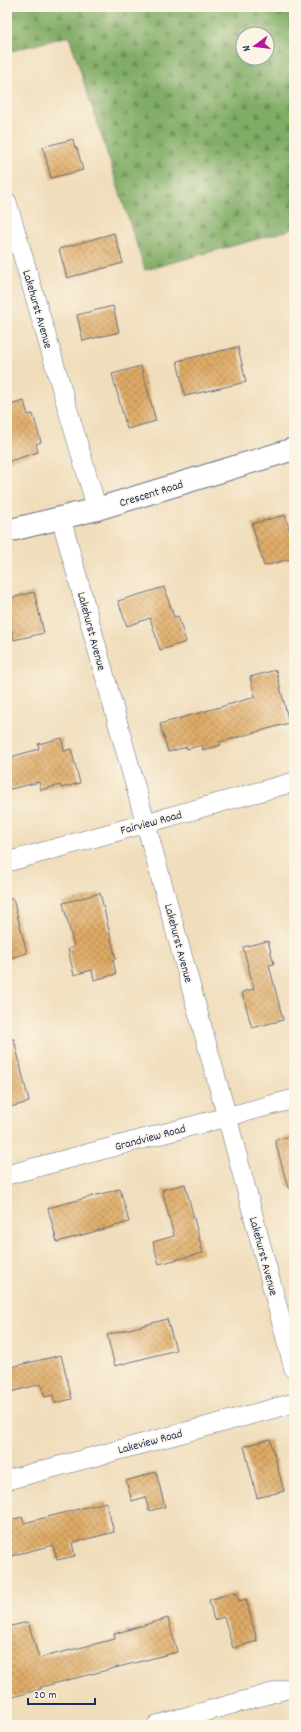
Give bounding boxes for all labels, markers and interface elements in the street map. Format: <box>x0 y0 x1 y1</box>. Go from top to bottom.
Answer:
north arrow <box>235 26 275 66</box>
text: N <box>239 43 256 53</box>
street label: Lakehurst Avenue <box>17 268 56 351</box>
street label: Crescent Road <box>117 477 185 512</box>
street label: Lakehurst Avenue <box>72 590 109 673</box>
street label: Fairview Road <box>119 807 184 840</box>
street label: Lakehurst Avenue <box>159 902 196 985</box>
street label: Grandview Road <box>113 1121 188 1156</box>
street label: Lakehurst Avenue <box>244 1215 281 1298</box>
street label: Lakeview Road <box>116 1426 185 1459</box>
scale bar <box>28 1680 95 1706</box>
text: 20 m <box>34 1687 57 1704</box>

